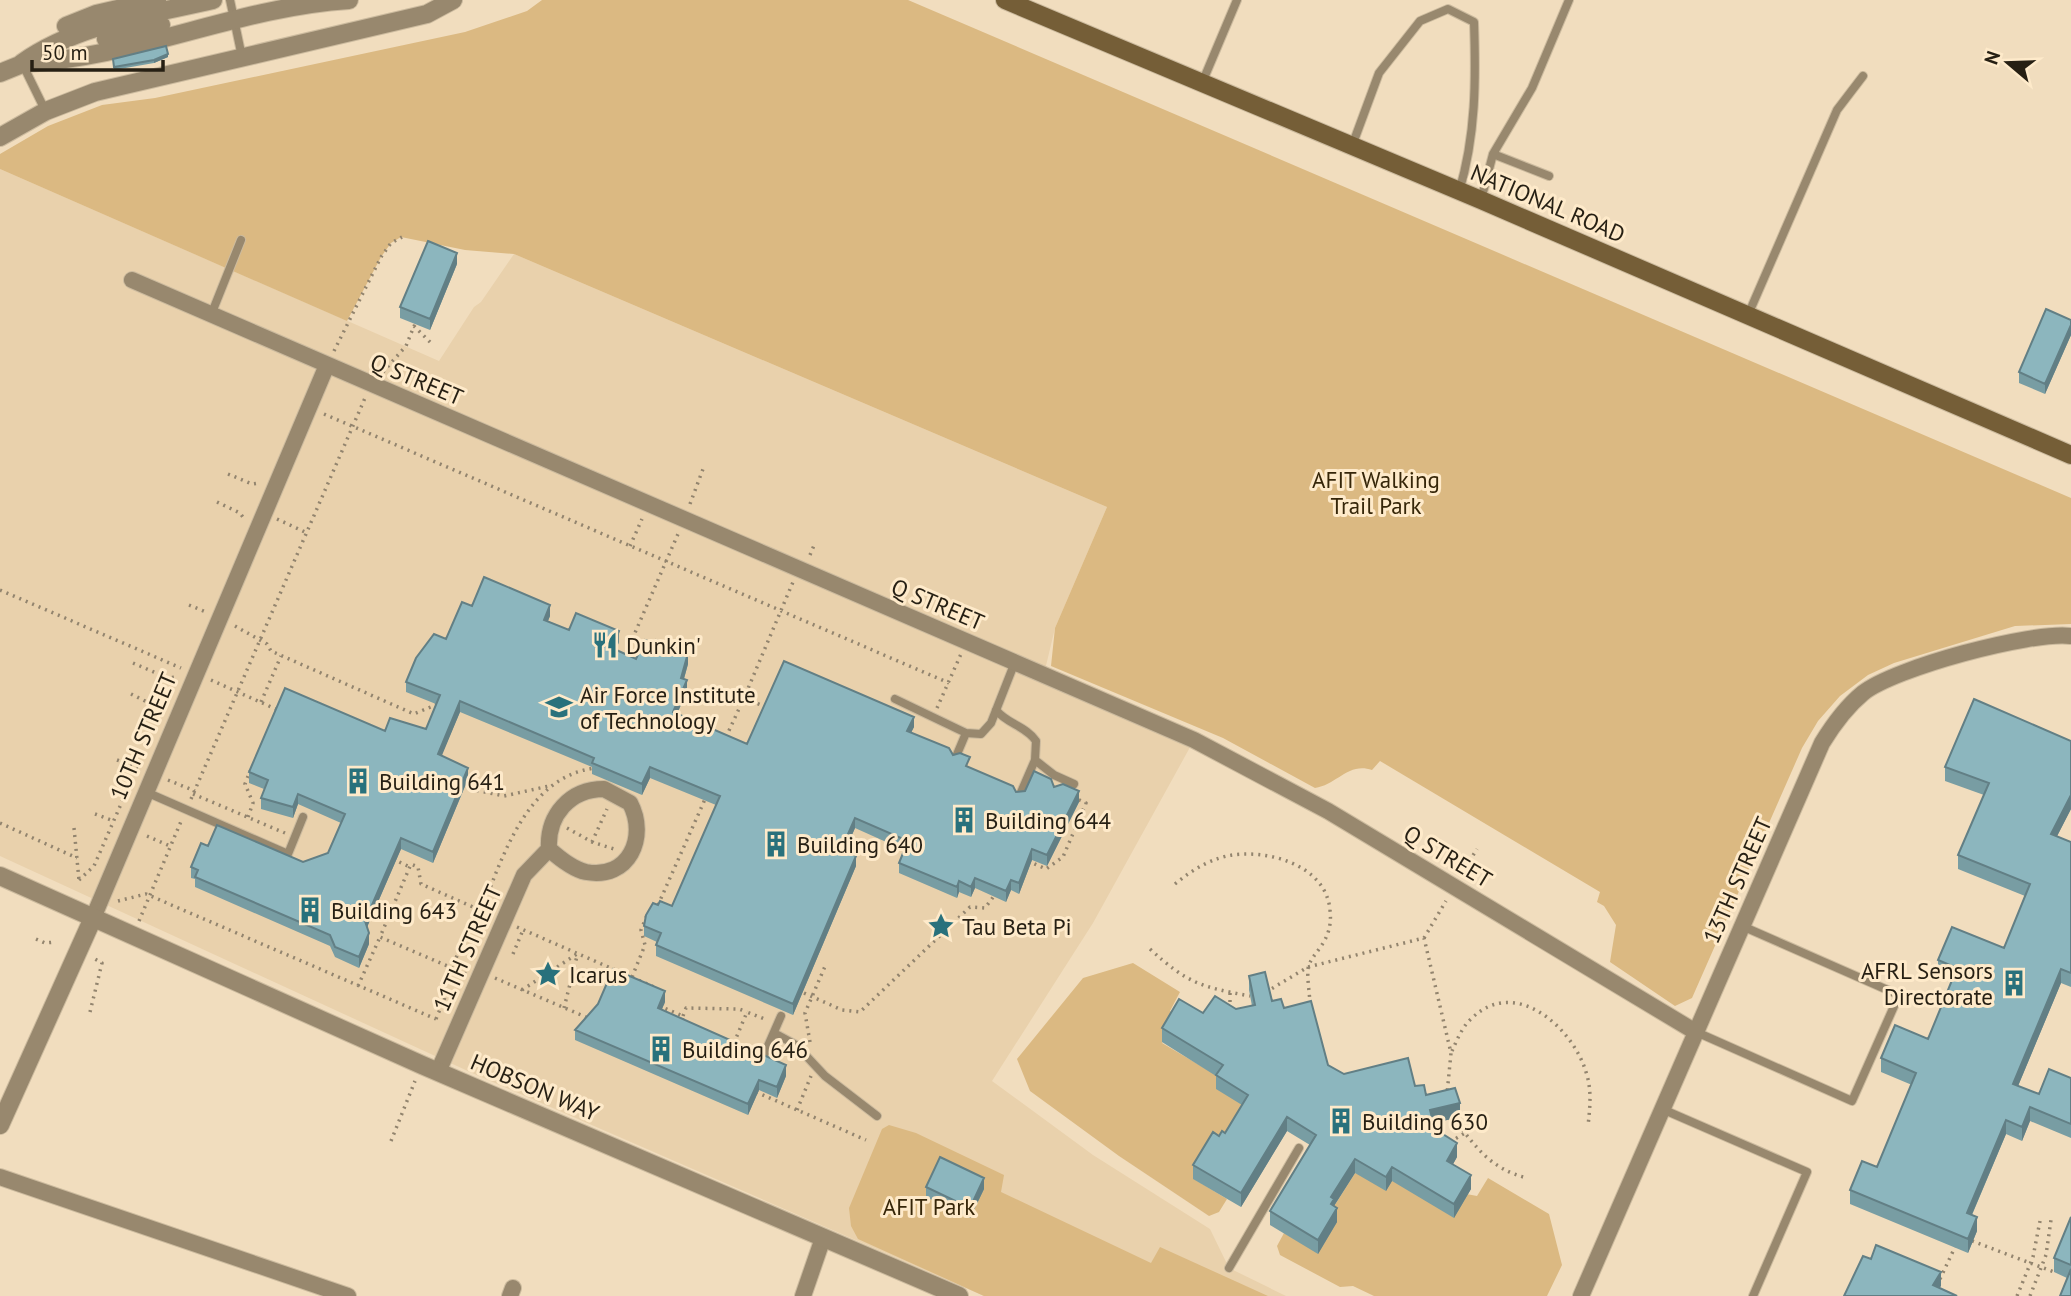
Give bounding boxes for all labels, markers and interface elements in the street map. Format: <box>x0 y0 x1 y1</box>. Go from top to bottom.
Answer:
scale bar <box>32 28 163 72</box>
north arrow <box>1973 28 2043 98</box>
text: 50 m <box>42 39 88 66</box>
text: N <box>1979 48 2005 67</box>
street label: NATIONAL ROAD <box>1466 157 1630 249</box>
street label: Q STREET <box>366 347 468 412</box>
park label: AFIT Walking Trail Park <box>1312 465 1440 520</box>
street label: Q STREET <box>887 572 989 637</box>
restaurant icon: Dunkin' <box>590 630 620 660</box>
place label: Dunkin' <box>626 631 701 660</box>
street label: 10TH STREET <box>103 668 183 804</box>
place label: Air Force Institute of Technology <box>580 680 756 735</box>
school or university icon: Air Force Institute of Technology <box>544 692 574 722</box>
building icon: Building 641 <box>343 766 373 796</box>
place label: Building 641 <box>379 767 505 796</box>
building icon: Building 644 <box>949 805 979 835</box>
place label: Building 644 <box>985 806 1111 835</box>
street label: 13TH STREET <box>1696 812 1778 948</box>
street label: Q STREET <box>1399 818 1498 894</box>
building icon: Building 640 <box>761 829 791 859</box>
place label: Building 640 <box>797 830 923 859</box>
street label: 11TH STREET <box>426 880 508 1016</box>
building icon: Building 643 <box>295 895 325 925</box>
place label: Building 643 <box>331 896 457 925</box>
place icon: Tau Beta Pi <box>926 911 956 941</box>
place label: Tau Beta Pi <box>962 912 1072 941</box>
place label: AFRL Sensors Directorate <box>1861 956 1993 1011</box>
place icon: Icarus <box>533 959 563 989</box>
place label: Icarus <box>569 960 627 989</box>
building icon: AFRL Sensors Directorate <box>1999 968 2029 998</box>
building icon: Building 646 <box>646 1034 676 1064</box>
place label: Building 646 <box>682 1035 808 1064</box>
street label: HOBSON WAY <box>466 1047 604 1127</box>
building icon: Building 630 <box>1326 1106 1356 1136</box>
place label: Building 630 <box>1362 1107 1488 1136</box>
park label: AFIT Park <box>883 1192 975 1221</box>

